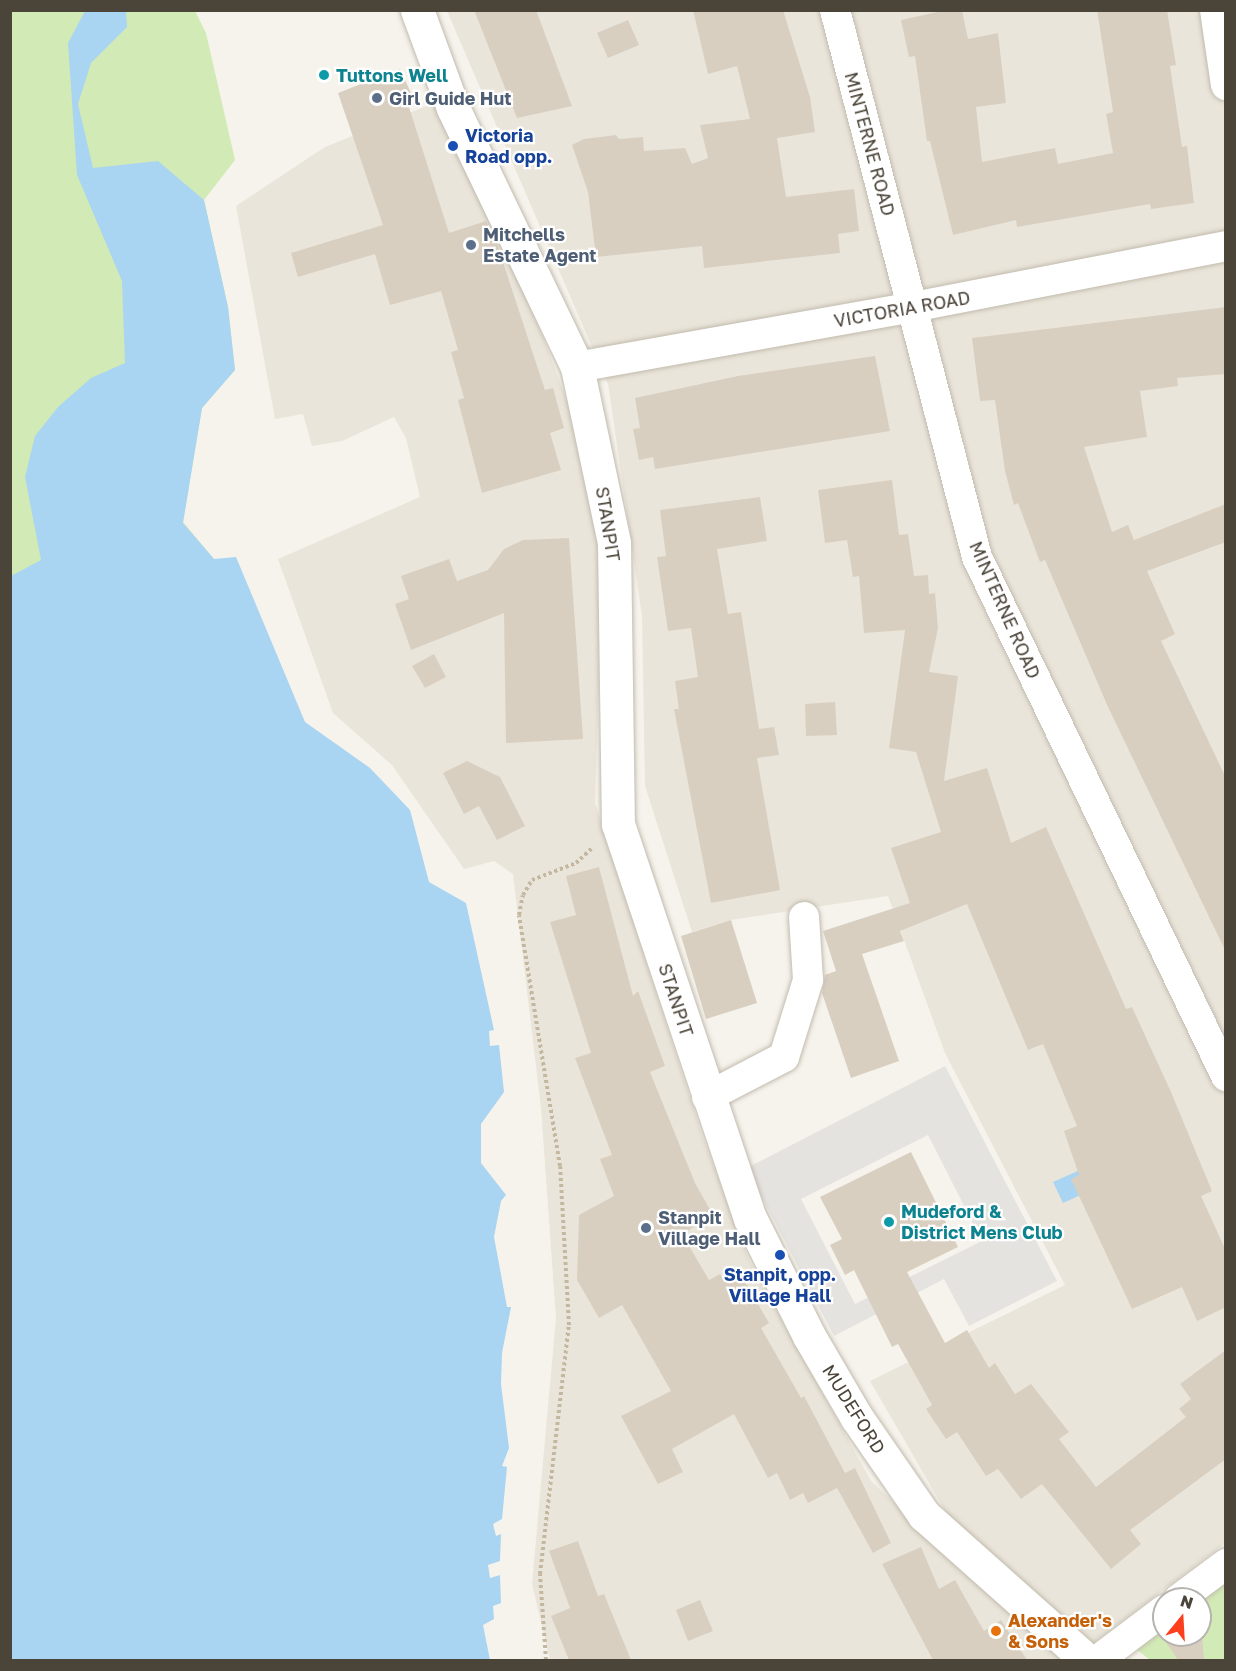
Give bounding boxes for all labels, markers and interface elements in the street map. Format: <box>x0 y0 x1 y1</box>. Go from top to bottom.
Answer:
place label: Tuttons Well <box>336 64 448 86</box>
marker: Tuttons Well <box>317 68 331 82</box>
street label: MINTERNE ROAD <box>840 70 900 218</box>
place label: Girl Guide Hut <box>389 87 511 109</box>
marker: Girl Guide Hut <box>370 91 384 105</box>
place label: Victoria Road opp. <box>465 125 552 168</box>
marker: Victoria Road opp. <box>446 139 460 153</box>
place label: Mitchells Estate Agent <box>483 224 597 266</box>
marker: Mitchells Estate Agent <box>464 238 478 252</box>
street label: VICTORIA ROAD <box>832 286 972 332</box>
street label: STANPIT <box>591 485 625 563</box>
street label: MINTERNE ROAD <box>965 538 1045 682</box>
street label: STANPIT <box>654 961 698 1039</box>
place label: Mudeford & District Mens Club <box>901 1201 1063 1244</box>
place label: Stanpit Village Hall <box>658 1207 761 1250</box>
marker: Mudeford & District Mens Club <box>882 1215 896 1229</box>
marker: Stanpit Village Hall <box>639 1221 653 1235</box>
marker: Stanpit, opp. Village Hall <box>773 1248 787 1262</box>
place label: Stanpit, opp. Village Hall <box>724 1264 836 1306</box>
street label: MUDEFORD <box>818 1360 890 1458</box>
north arrow <box>1152 1587 1212 1647</box>
text: N <box>1178 1590 1196 1613</box>
place label: Alexander's & Sons <box>1008 1610 1112 1652</box>
marker: Alexander's & Sons <box>989 1624 1003 1638</box>

